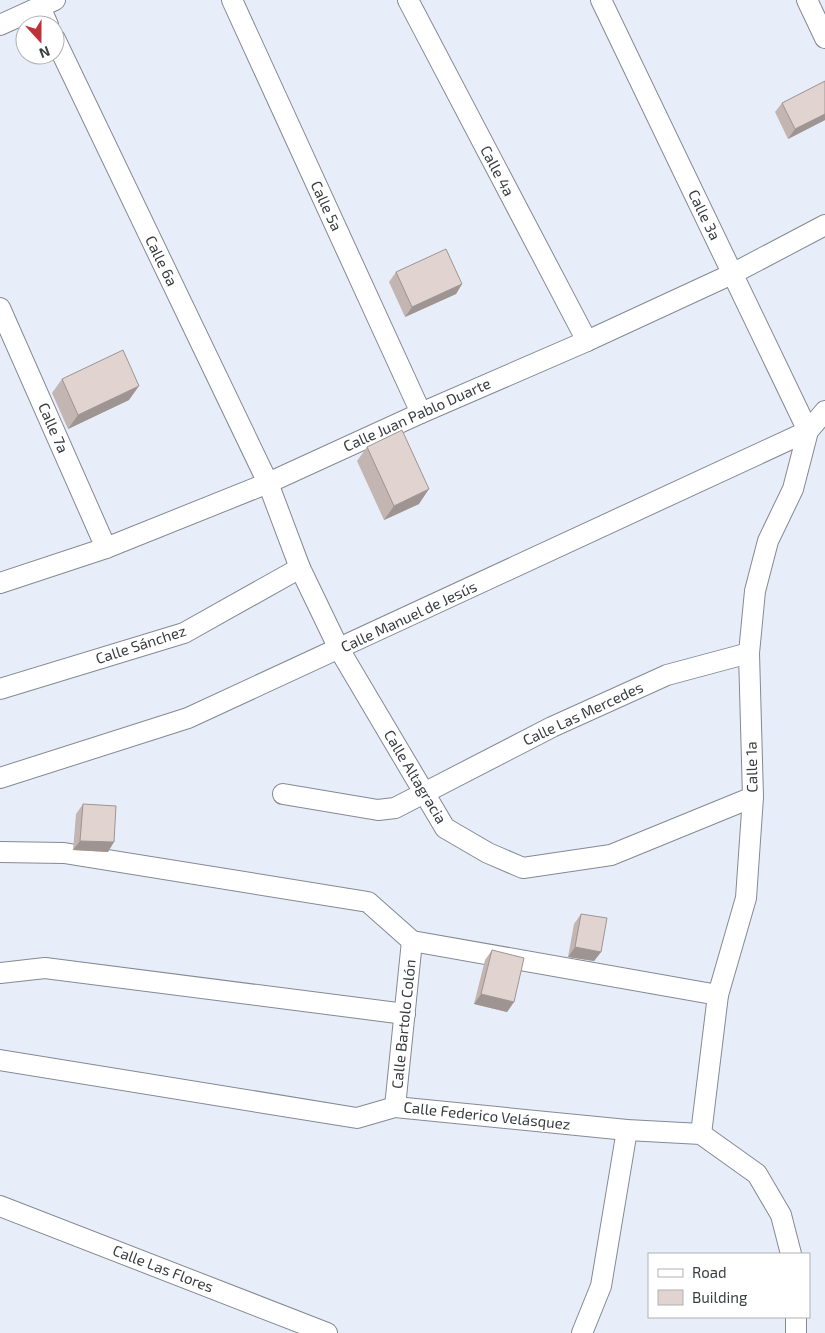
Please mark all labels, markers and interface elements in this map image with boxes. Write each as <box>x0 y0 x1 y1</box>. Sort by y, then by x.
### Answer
north arrow <box>15 15 65 65</box>
text: N <box>37 43 53 62</box>
street label: Calle 4a <box>477 142 519 199</box>
street label: Calle 5a <box>307 178 346 234</box>
street label: Calle 3a <box>685 186 725 243</box>
street label: Calle 6a <box>142 232 182 289</box>
street label: Calle Juan Pablo Duarte <box>340 373 493 455</box>
street label: Calle 7a <box>35 400 73 455</box>
street label: Calle Manuel de Jesús <box>338 577 479 655</box>
street label: Calle Sánchez <box>93 621 188 667</box>
street label: Calle Las Mercedes <box>520 677 646 749</box>
street label: Calle Altagracia <box>381 726 451 827</box>
street label: Calle 1a <box>742 741 760 793</box>
street label: Calle Bartolo Colón <box>387 958 419 1089</box>
street label: Calle Federico Velásquez <box>403 1097 572 1133</box>
street label: Calle Las Flores <box>110 1241 216 1296</box>
legend <box>648 1253 810 1318</box>
text: Road <box>692 1263 727 1281</box>
text: Building <box>692 1288 748 1306</box>

